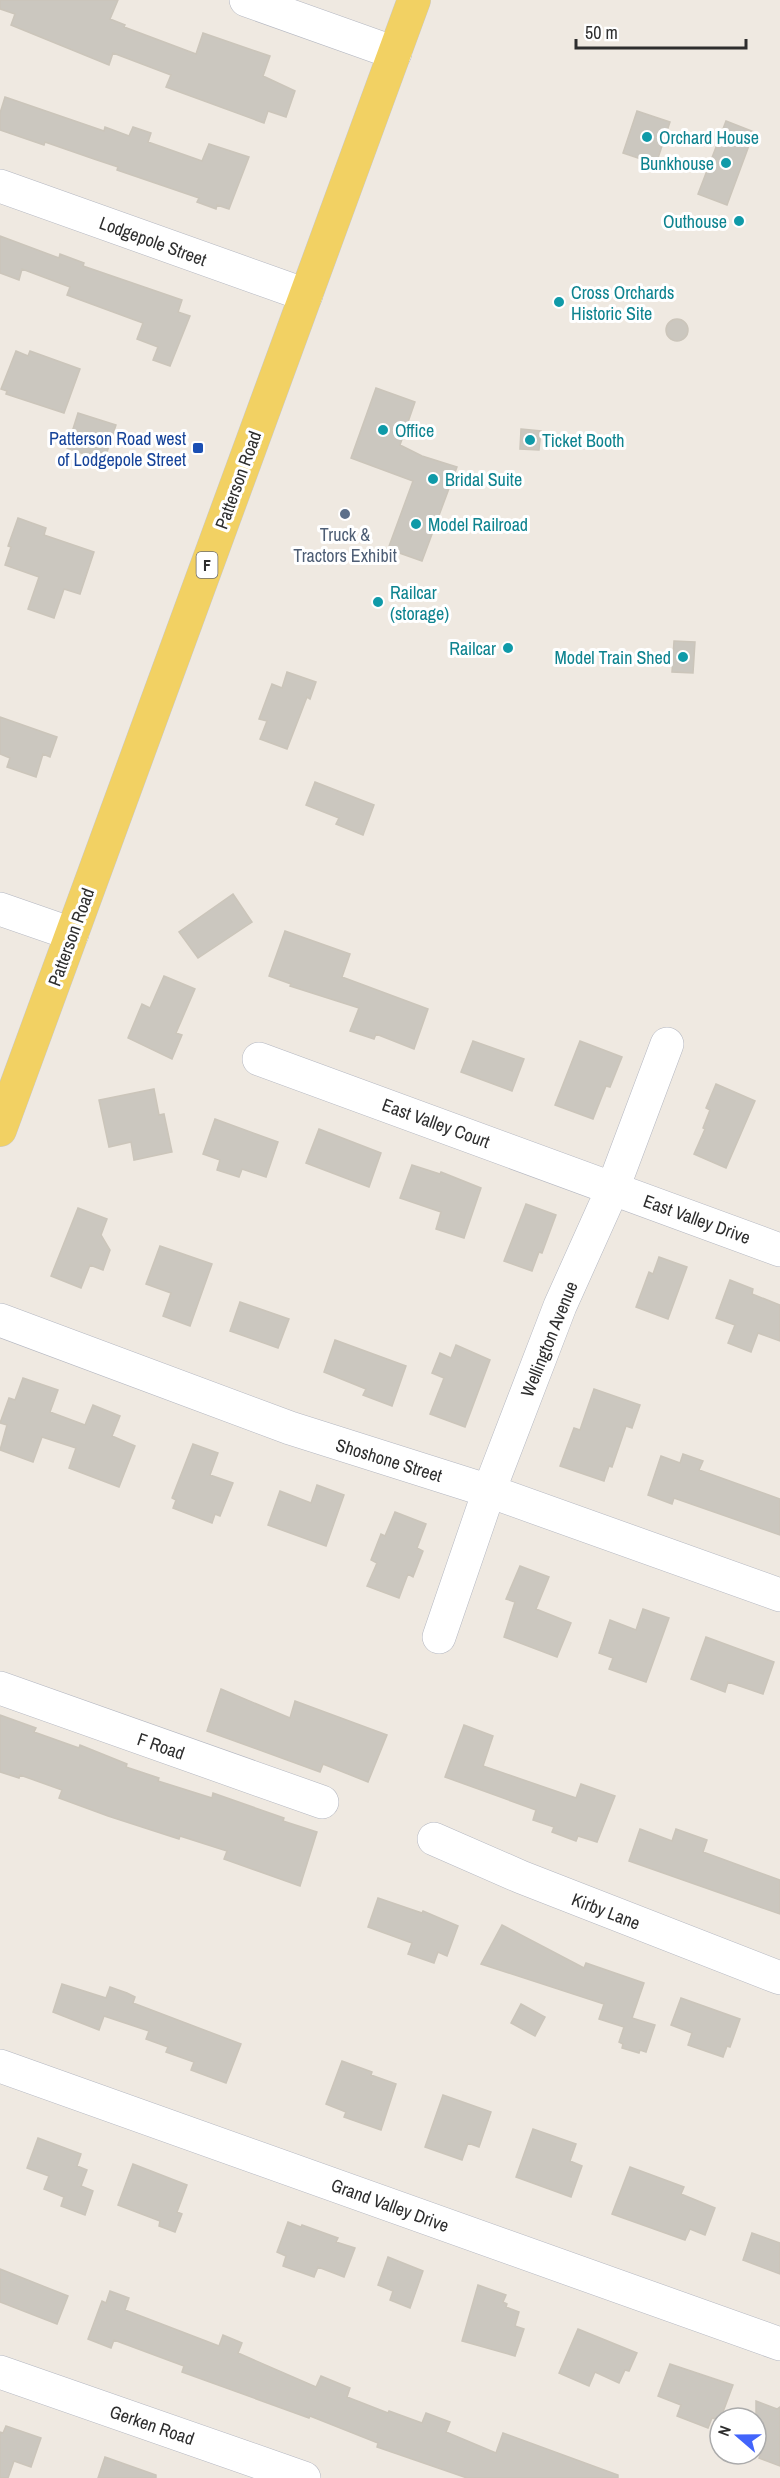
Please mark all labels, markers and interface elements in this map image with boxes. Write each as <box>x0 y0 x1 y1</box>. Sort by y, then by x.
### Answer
scale bar <box>576 12 746 50</box>
text: 50 m <box>585 20 618 45</box>
place label: Orchard House <box>659 125 759 150</box>
marker: Orchard House <box>640 130 654 144</box>
place label: Bunkhouse <box>640 151 714 176</box>
marker: Bunkhouse <box>719 156 733 170</box>
place label: Outhouse <box>663 209 727 234</box>
street label: Lodgepole Street <box>96 210 210 272</box>
marker: Outhouse <box>732 214 746 228</box>
place label: Cross Orchards Historic Site <box>571 280 674 326</box>
marker: Cross Orchards Historic Site <box>552 295 566 309</box>
place label: Office <box>395 418 434 443</box>
marker: Office <box>376 423 390 437</box>
place label: Patterson Road west of Lodgepole Street <box>49 426 186 472</box>
street label: Patterson Road <box>209 428 267 532</box>
place label: Ticket Booth <box>542 428 625 453</box>
marker: Ticket Booth <box>523 433 537 447</box>
marker: Patterson Road west of Lodgepole Street <box>191 441 205 455</box>
place label: Bridal Suite <box>445 467 522 492</box>
marker: Bridal Suite <box>426 472 440 486</box>
marker: Truck & Tractors Exhibit <box>338 507 352 521</box>
place label: Model Railroad <box>428 512 528 537</box>
marker: Model Railroad <box>409 517 423 531</box>
place label: Truck & Tractors Exhibit <box>293 522 397 568</box>
road number: F <box>196 552 218 578</box>
place label: Railcar (storage) <box>390 580 449 626</box>
marker: Railcar (storage) <box>371 595 385 609</box>
place label: Railcar <box>449 636 496 661</box>
marker: Railcar <box>501 641 515 655</box>
place label: Model Train Shed <box>554 645 671 670</box>
marker: Model Train Shed <box>676 650 690 664</box>
street label: Patterson Road <box>42 885 100 989</box>
street label: East Valley Court <box>379 1092 493 1154</box>
street label: East Valley Drive <box>640 1188 754 1250</box>
street label: Wellington Avenue <box>514 1277 584 1401</box>
street label: Shoshone Street <box>333 1432 445 1488</box>
street label: F Road <box>134 1726 188 1766</box>
street label: Kirby Lane <box>568 1887 644 1935</box>
street label: Grand Valley Drive <box>328 2172 452 2238</box>
street label: Gerken Road <box>106 2399 198 2451</box>
north arrow <box>708 2406 768 2466</box>
text: N <box>712 2423 736 2439</box>

